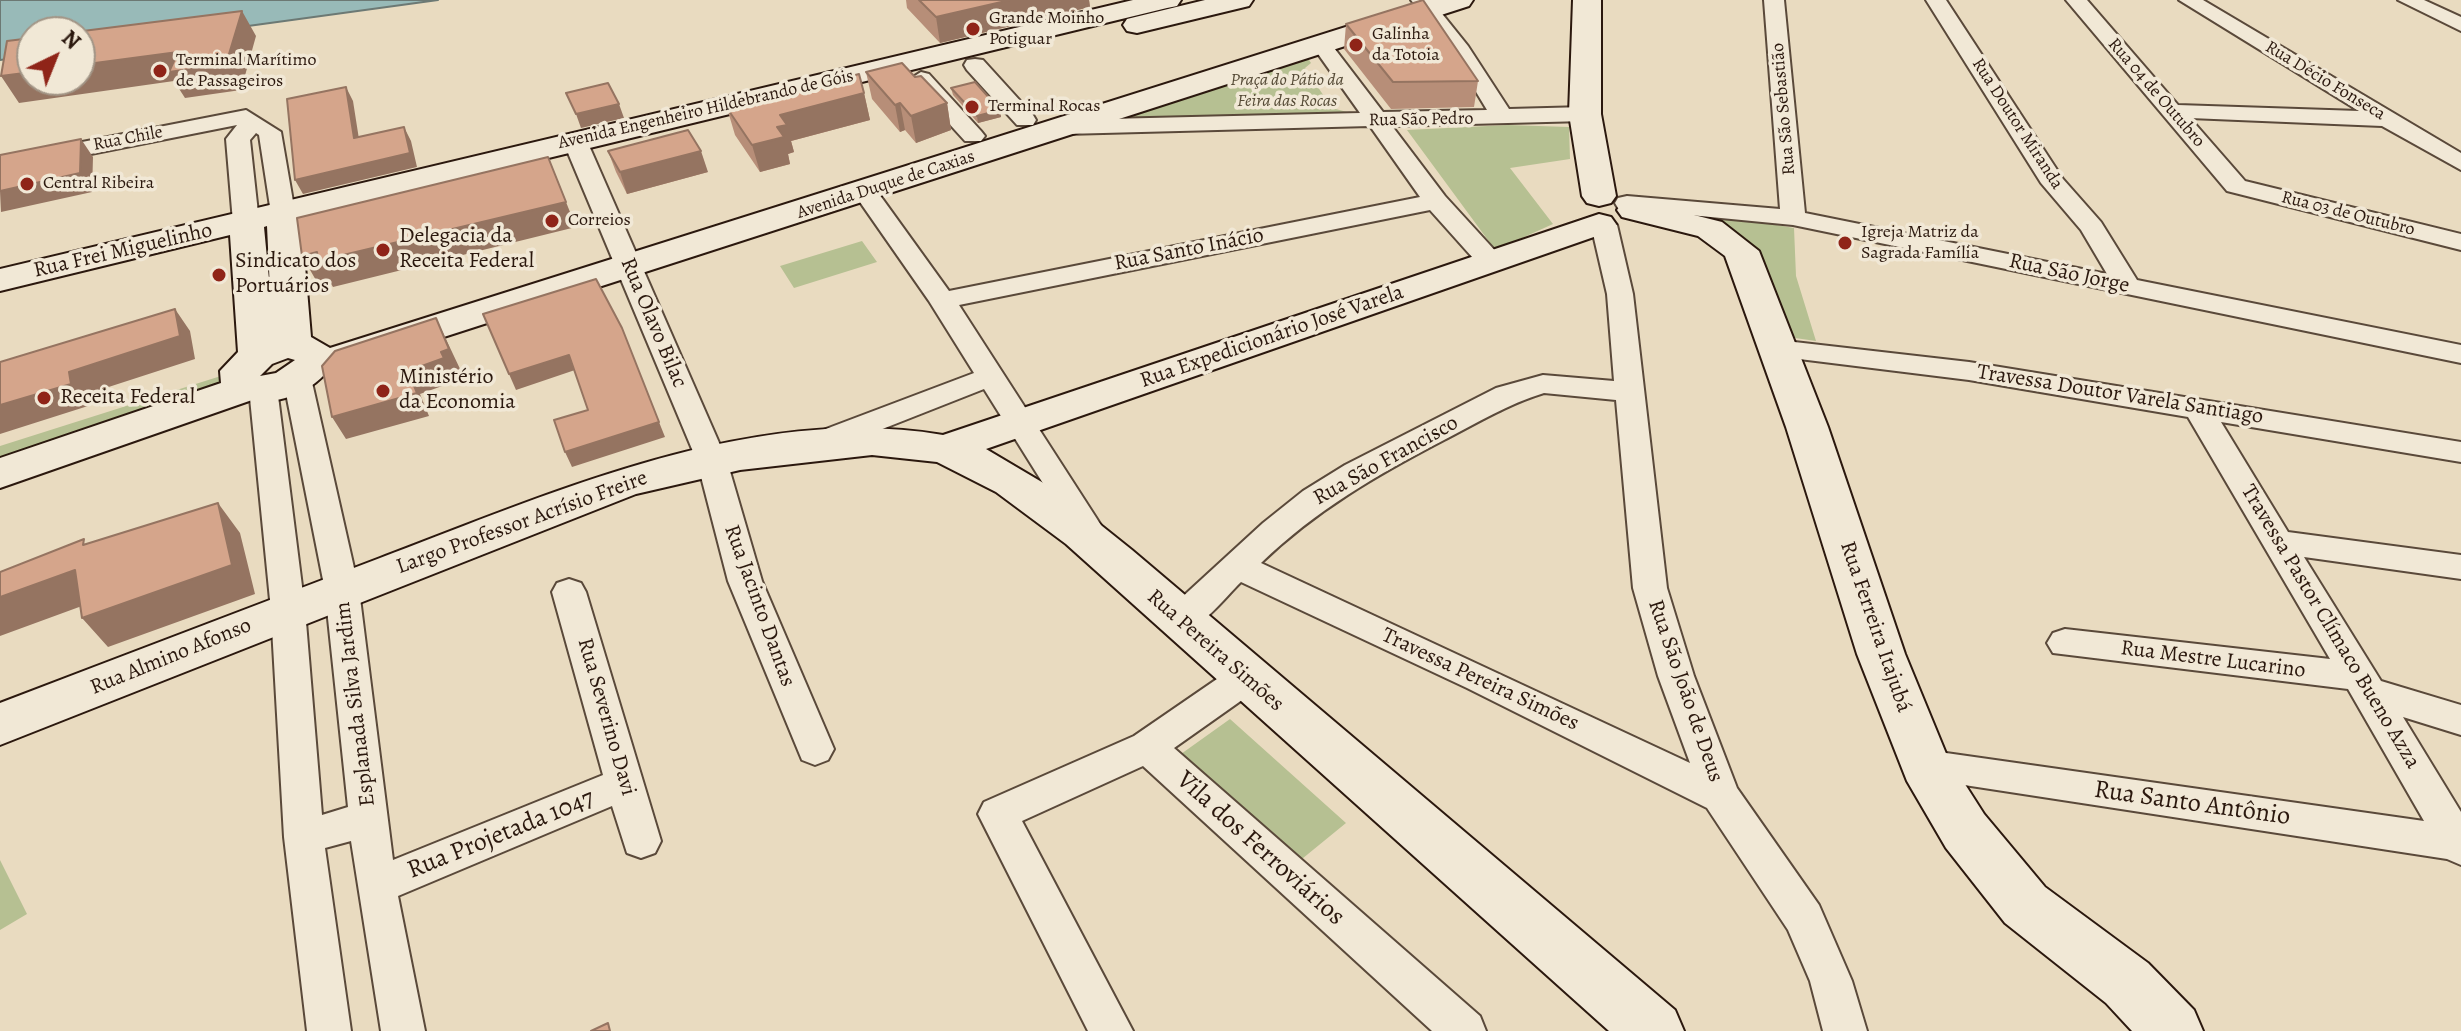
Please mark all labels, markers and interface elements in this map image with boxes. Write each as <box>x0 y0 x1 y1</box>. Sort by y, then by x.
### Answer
place label: Grande Moinho Potiguar <box>989 8 1104 50</box>
north arrow <box>16 16 96 96</box>
marker: Grande Moinho Potiguar <box>964 20 982 38</box>
text: N <box>55 23 87 56</box>
place label: Galinha da Totoia <box>1372 24 1440 66</box>
street label: Rua 04 de Outubro <box>2103 34 2209 152</box>
marker: Galinha da Totoia <box>1347 36 1365 54</box>
street label: Rua Décio Fonseca <box>2261 37 2389 125</box>
street label: Rua São Sebastião <box>1767 42 1801 176</box>
place label: Terminal Marítimo de Passageiros <box>176 50 316 92</box>
street label: Rua Doutor Miranda <box>1967 54 2067 194</box>
marker: Terminal Marítimo de Passageiros <box>151 62 169 80</box>
street label: Avenida Engenheiro Hildebrando de Góis <box>556 65 856 155</box>
park label: Praça do Pátio da Feira das Rocas <box>1230 70 1344 112</box>
place label: Terminal Rocas <box>988 96 1100 118</box>
marker: Terminal Rocas <box>963 98 981 116</box>
street label: Rua São Pedro <box>1368 108 1474 132</box>
street label: Rua Chile <box>91 122 165 156</box>
street label: Avenida Duque de Caxias <box>794 146 978 224</box>
place label: Central Ribeira <box>43 173 154 195</box>
marker: Central Ribeira <box>18 175 36 193</box>
street label: Rua 03 de Outubro <box>2279 187 2417 241</box>
place label: Correios <box>568 210 631 232</box>
marker: Correios <box>543 212 561 230</box>
street label: Rua Frei Miguelinho <box>31 218 215 284</box>
place label: Igreja Matriz da Sagrada Família <box>1861 222 1979 264</box>
street label: Rua Santo Inácio <box>1112 223 1266 277</box>
place label: Delegacia da Receita Federal <box>399 224 534 276</box>
marker: Igreja Matriz da Sagrada Família <box>1836 234 1854 252</box>
marker: Delegacia da Receita Federal <box>374 241 392 259</box>
street label: Rua São Jorge <box>2006 248 2132 300</box>
place label: Sindicato dos Portuários <box>235 249 356 300</box>
street label: Rua Olavo Bilac <box>614 254 692 392</box>
marker: Sindicato dos Portuários <box>210 266 228 284</box>
street label: Rua Expedicionário José Varela <box>1137 279 1407 395</box>
street label: Travessa Doutor Varela Santiago <box>1975 359 2265 431</box>
place label: Ministério da Economia <box>399 365 516 416</box>
marker: Ministério da Economia <box>374 382 392 400</box>
place label: Receita Federal <box>60 385 195 411</box>
marker: Receita Federal <box>35 389 53 407</box>
street label: Rua São Francisco <box>1309 410 1463 512</box>
street label: Largo Professor Acrísio Freire <box>393 465 651 581</box>
street label: Travessa Pastor Clímaco Bueno Azza <box>2235 480 2425 774</box>
street label: Rua Jacinto Dantas <box>717 521 801 691</box>
street label: Rua Ferreira Itajubá <box>1833 538 1917 716</box>
street label: Rua Pereira Simões <box>1141 584 1289 718</box>
street label: Rua São João de Deus <box>1641 596 1729 786</box>
street label: Esplanada Silva Jardim <box>330 600 382 808</box>
street label: Rua Almino Afonso <box>87 613 255 701</box>
street label: Travessa Pereira Simões <box>1377 623 1583 737</box>
street label: Rua Severino Davi <box>571 635 641 799</box>
street label: Rua Mestre Lucarino <box>2119 636 2307 684</box>
street label: Vila dos Ferroviários <box>1169 765 1351 933</box>
street label: Rua Santo Antônio <box>2092 775 2292 833</box>
street label: Rua Projetada 1047 <box>403 783 599 887</box>

